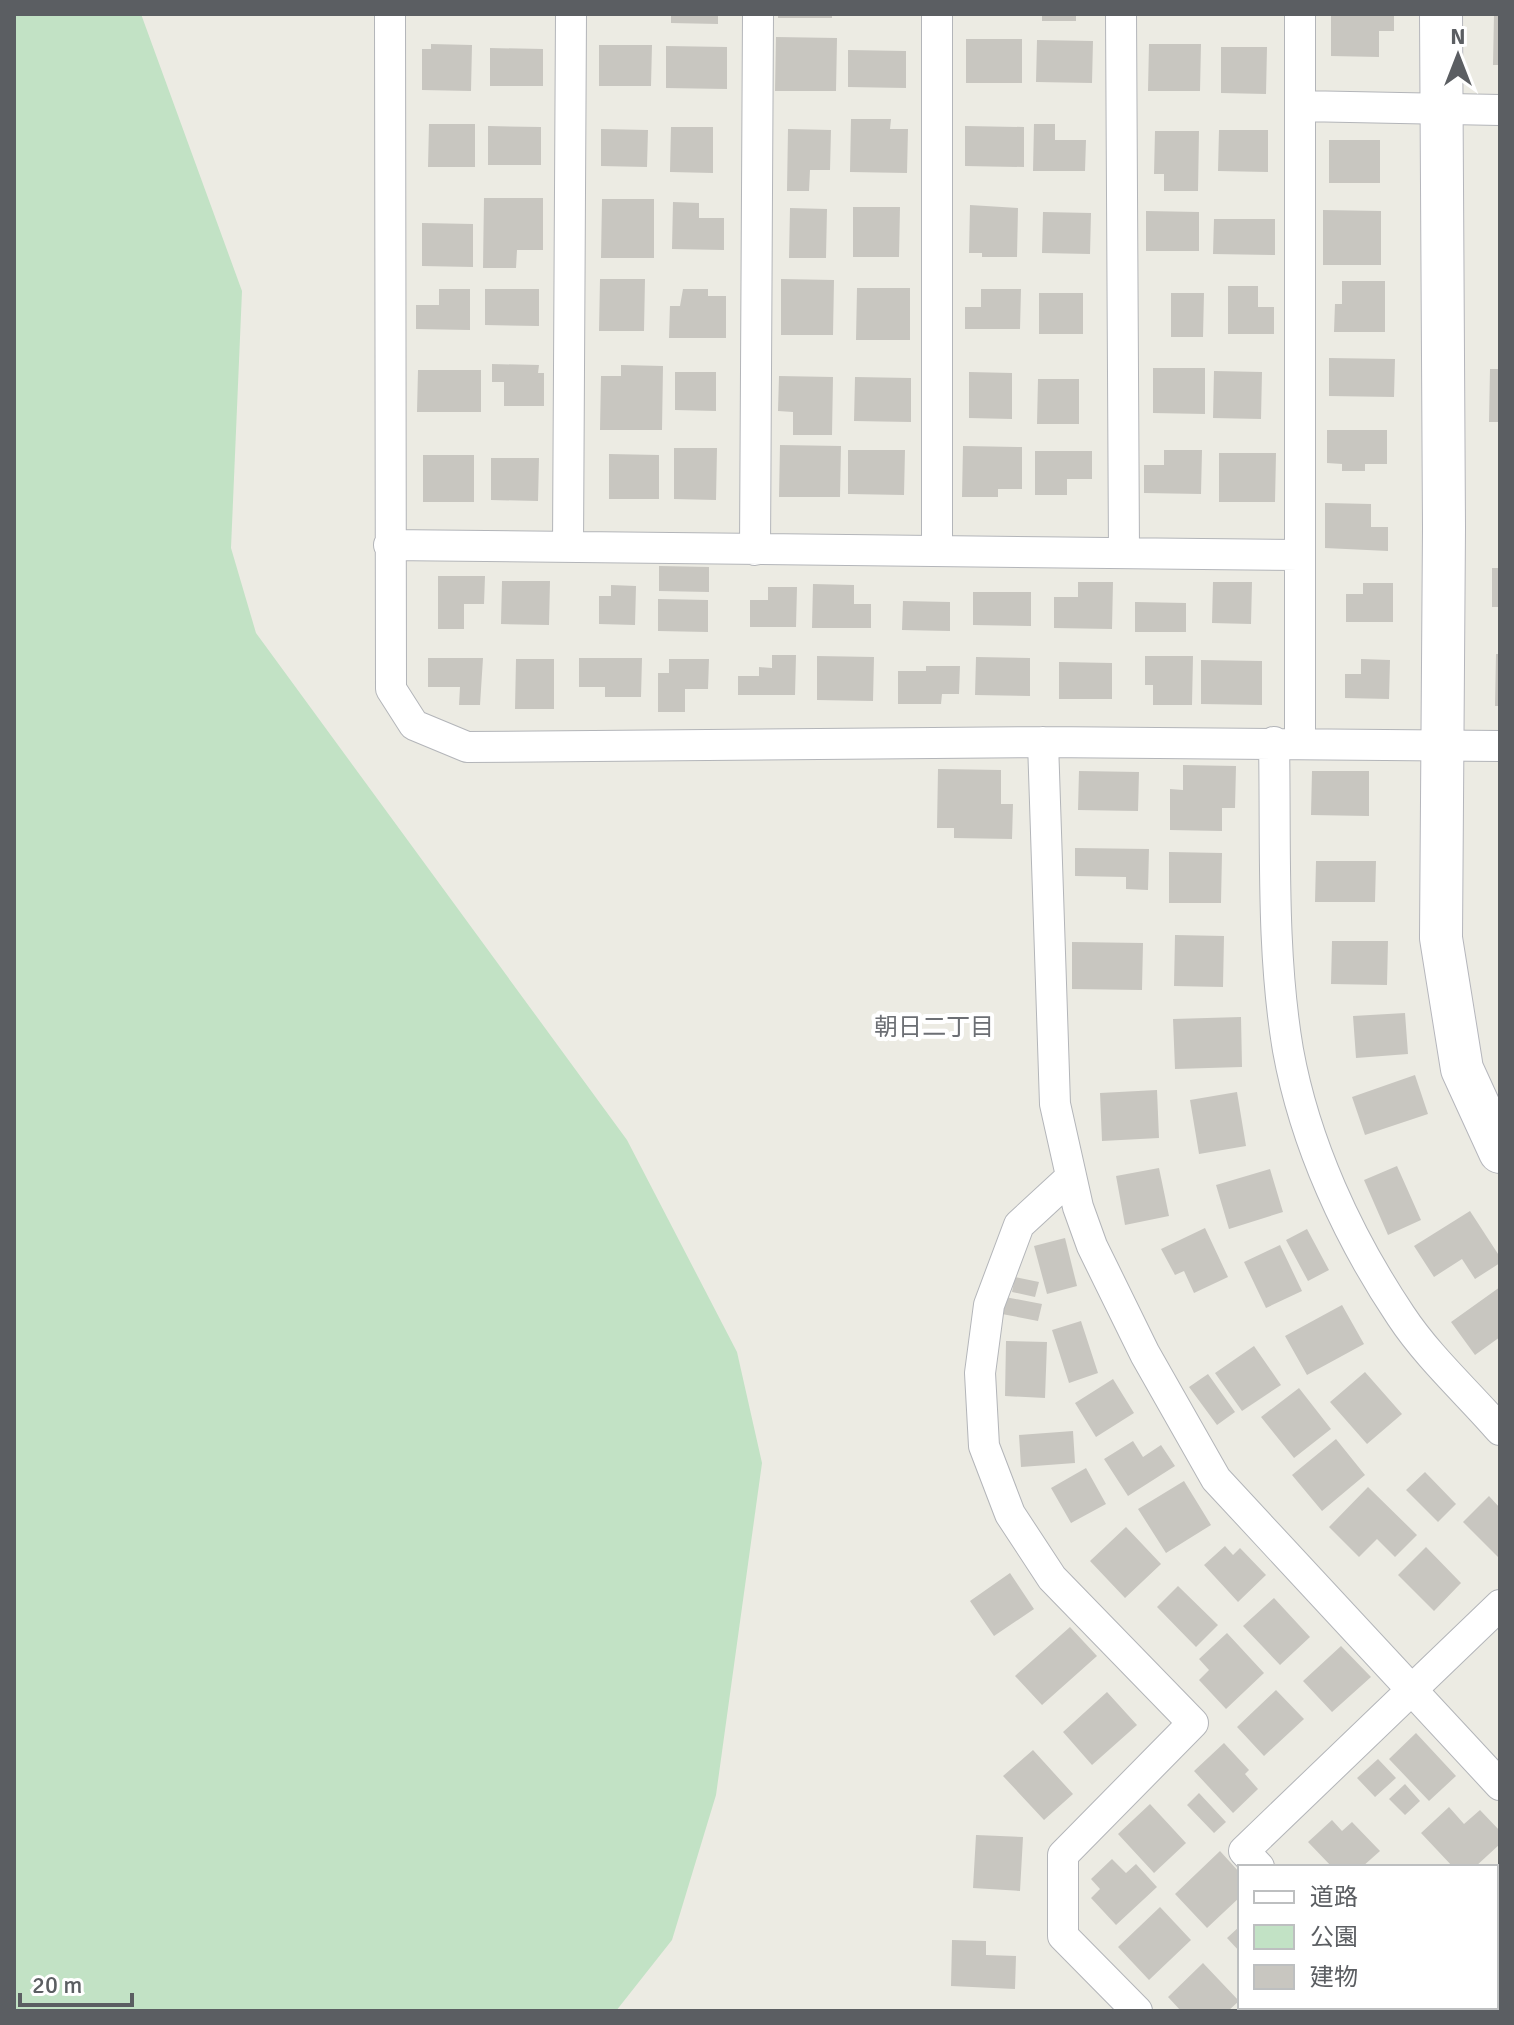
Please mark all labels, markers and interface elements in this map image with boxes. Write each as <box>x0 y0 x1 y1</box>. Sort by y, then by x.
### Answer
north arrow <box>1418 16 1498 96</box>
text: N <box>1450 23 1466 50</box>
district label: 朝日二丁目 <box>874 1012 994 1042</box>
legend <box>1238 1865 1498 2009</box>
text: 道路 <box>1310 1882 1358 1912</box>
text: 公園 <box>1310 1922 1358 1952</box>
scale bar <box>20 1957 132 2007</box>
text: 建物 <box>1310 1962 1358 1992</box>
text: 20 m <box>32 1970 82 2000</box>

